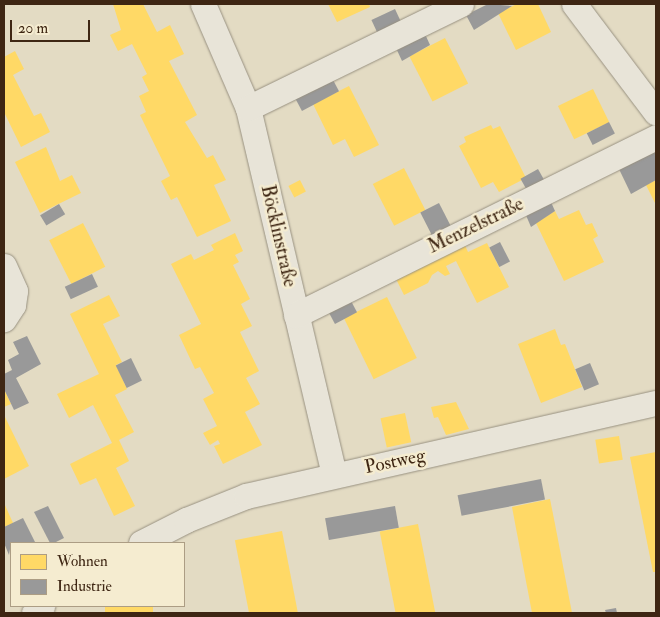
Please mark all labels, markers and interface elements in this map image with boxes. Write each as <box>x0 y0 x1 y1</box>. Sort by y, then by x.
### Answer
scale bar <box>12 10 92 42</box>
text: 20 m <box>18 19 48 38</box>
street label: Böcklinstraße <box>255 183 301 289</box>
street label: Menzelstraße <box>424 193 528 259</box>
street label: Postweg <box>363 444 427 480</box>
legend <box>10 542 185 607</box>
text: Wohnen <box>57 552 108 571</box>
text: Industrie <box>57 577 112 596</box>

